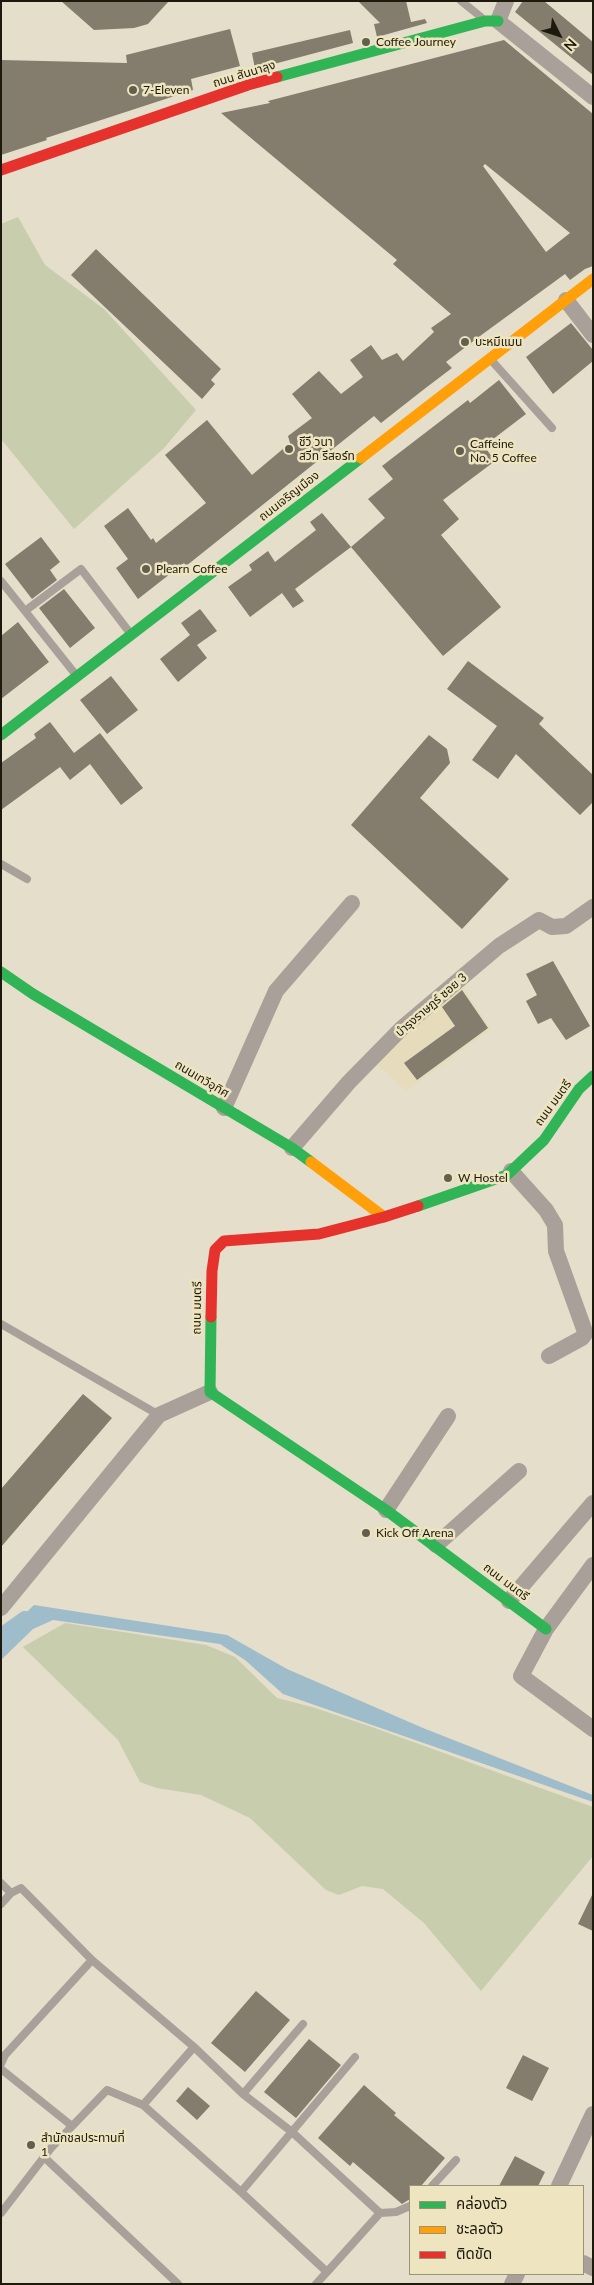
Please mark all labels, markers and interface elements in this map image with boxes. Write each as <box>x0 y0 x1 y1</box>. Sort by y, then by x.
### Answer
north arrow <box>534 10 584 60</box>
place label: Coffee Journey <box>376 35 456 49</box>
marker: Coffee Journey <box>360 36 372 48</box>
text: N <box>561 36 581 55</box>
street label: ถนน สันนาลุง <box>211 58 277 90</box>
place label: 7-Eleven <box>143 83 189 97</box>
marker: 7-Eleven <box>127 84 139 96</box>
place label: บะหมีแมน <box>475 335 522 349</box>
marker: บะหมีแมน <box>459 336 471 348</box>
place label: ชีวี วนา สวีท รีสอร์ท <box>299 435 355 463</box>
place label: Caffeine No. 5 Coffee <box>470 437 537 465</box>
marker: ชีวี วนา สวีท รีสอร์ท <box>283 443 295 455</box>
marker: Caffeine No. 5 Coffee <box>454 445 466 457</box>
street label: ถนนเจริญเมือง <box>256 468 322 524</box>
place label: Plearn Coffee <box>156 562 227 576</box>
marker: Plearn Coffee <box>140 563 152 575</box>
street label: บำรุงราษฏร์ ซอย 3 <box>392 970 470 1040</box>
street label: ถนนเทวีอุทิศ <box>172 1057 232 1101</box>
street label: ถนน มนตรี <box>532 1077 574 1129</box>
place label: W Hostel <box>458 1171 508 1185</box>
marker: W Hostel <box>442 1172 454 1184</box>
street label: ถนน มนตรี <box>189 1281 205 1335</box>
place label: Kick Off Arena <box>376 1526 454 1540</box>
marker: Kick Off Arena <box>360 1527 372 1539</box>
street label: ถนน มนตรี <box>480 1560 532 1604</box>
place label: สำนักชลประทานที่ 1 <box>41 2131 125 2159</box>
marker: สำนักชลประทานที่ 1 <box>25 2139 37 2151</box>
legend <box>409 2185 584 2275</box>
text: คล่องตัว <box>456 2194 507 2212</box>
text: ชะลอตัว <box>456 2219 503 2237</box>
text: ติดขัด <box>456 2244 492 2262</box>

